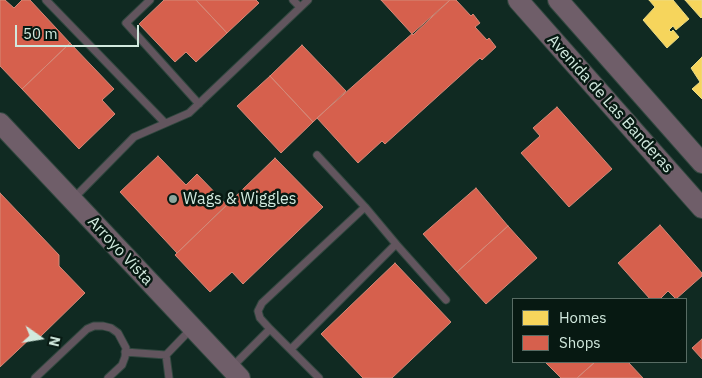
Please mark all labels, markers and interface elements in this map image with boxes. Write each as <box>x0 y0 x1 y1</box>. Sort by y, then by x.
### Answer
scale bar <box>18 15 141 47</box>
text: 50 m <box>23 24 58 43</box>
street label: Avenida de Las Banderas <box>543 31 677 177</box>
place label: Wags & Wiggles <box>183 189 297 209</box>
marker: Wags & Wiggles <box>167 193 179 205</box>
street label: Arroyo Vista <box>83 213 157 289</box>
legend <box>512 298 687 363</box>
text: Homes <box>559 308 607 327</box>
north arrow <box>15 313 65 363</box>
text: Shops <box>559 333 601 352</box>
text: N <box>45 334 65 348</box>

